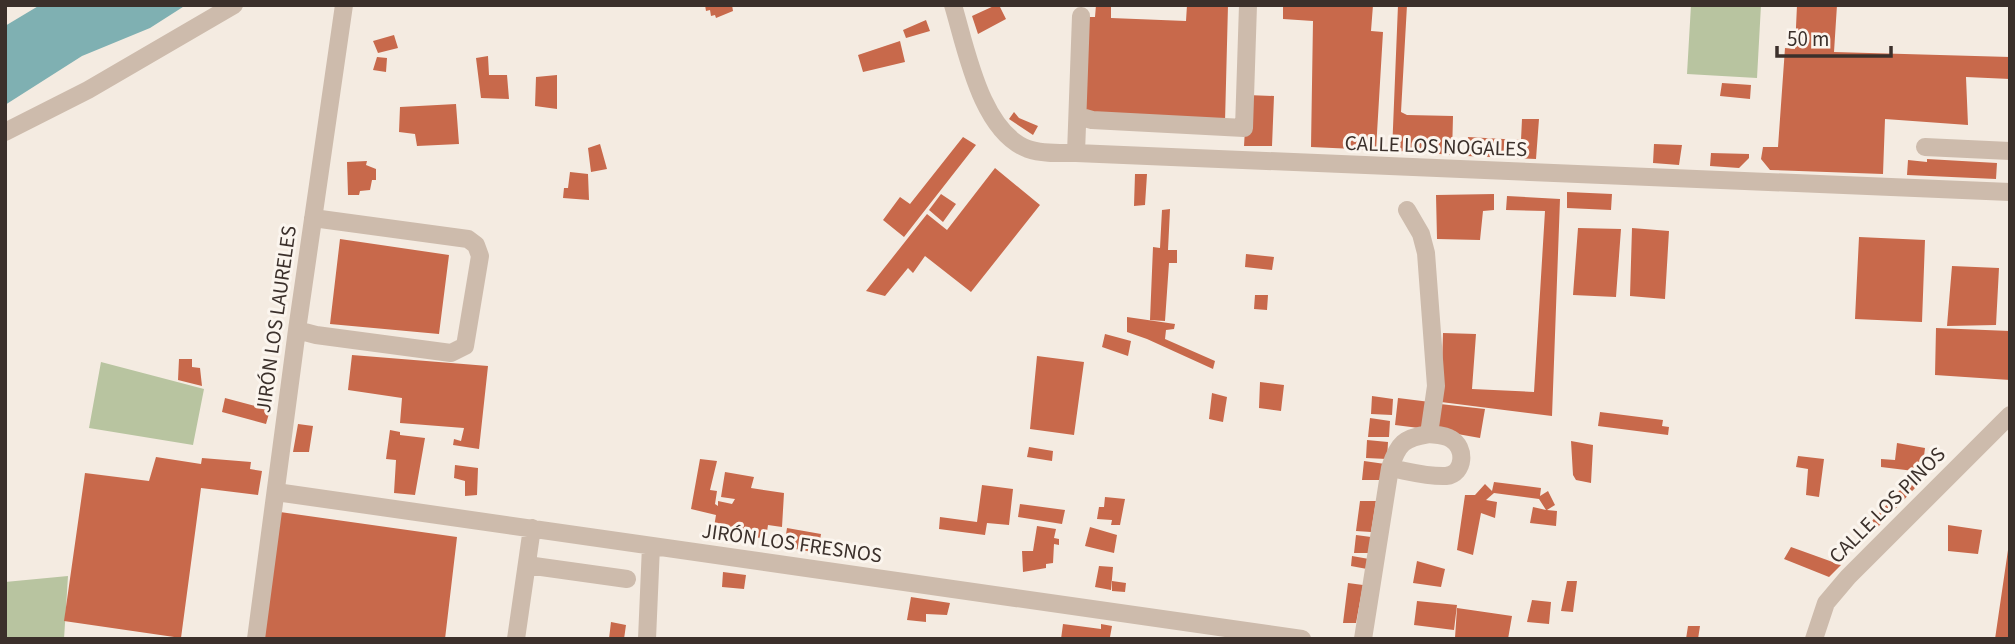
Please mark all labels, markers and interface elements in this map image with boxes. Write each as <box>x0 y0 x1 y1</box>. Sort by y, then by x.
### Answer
scale bar <box>1777 14 1891 58</box>
text: 50 m <box>1787 24 1829 54</box>
street label: CALLE LOS NOGALES <box>1344 128 1528 164</box>
street label: JIRÓN LOS LAURELES <box>248 223 304 415</box>
street label: CALLE LOS PINOS <box>1822 440 1952 570</box>
street label: JIRÓN LOS FRESNOS <box>700 516 884 570</box>

